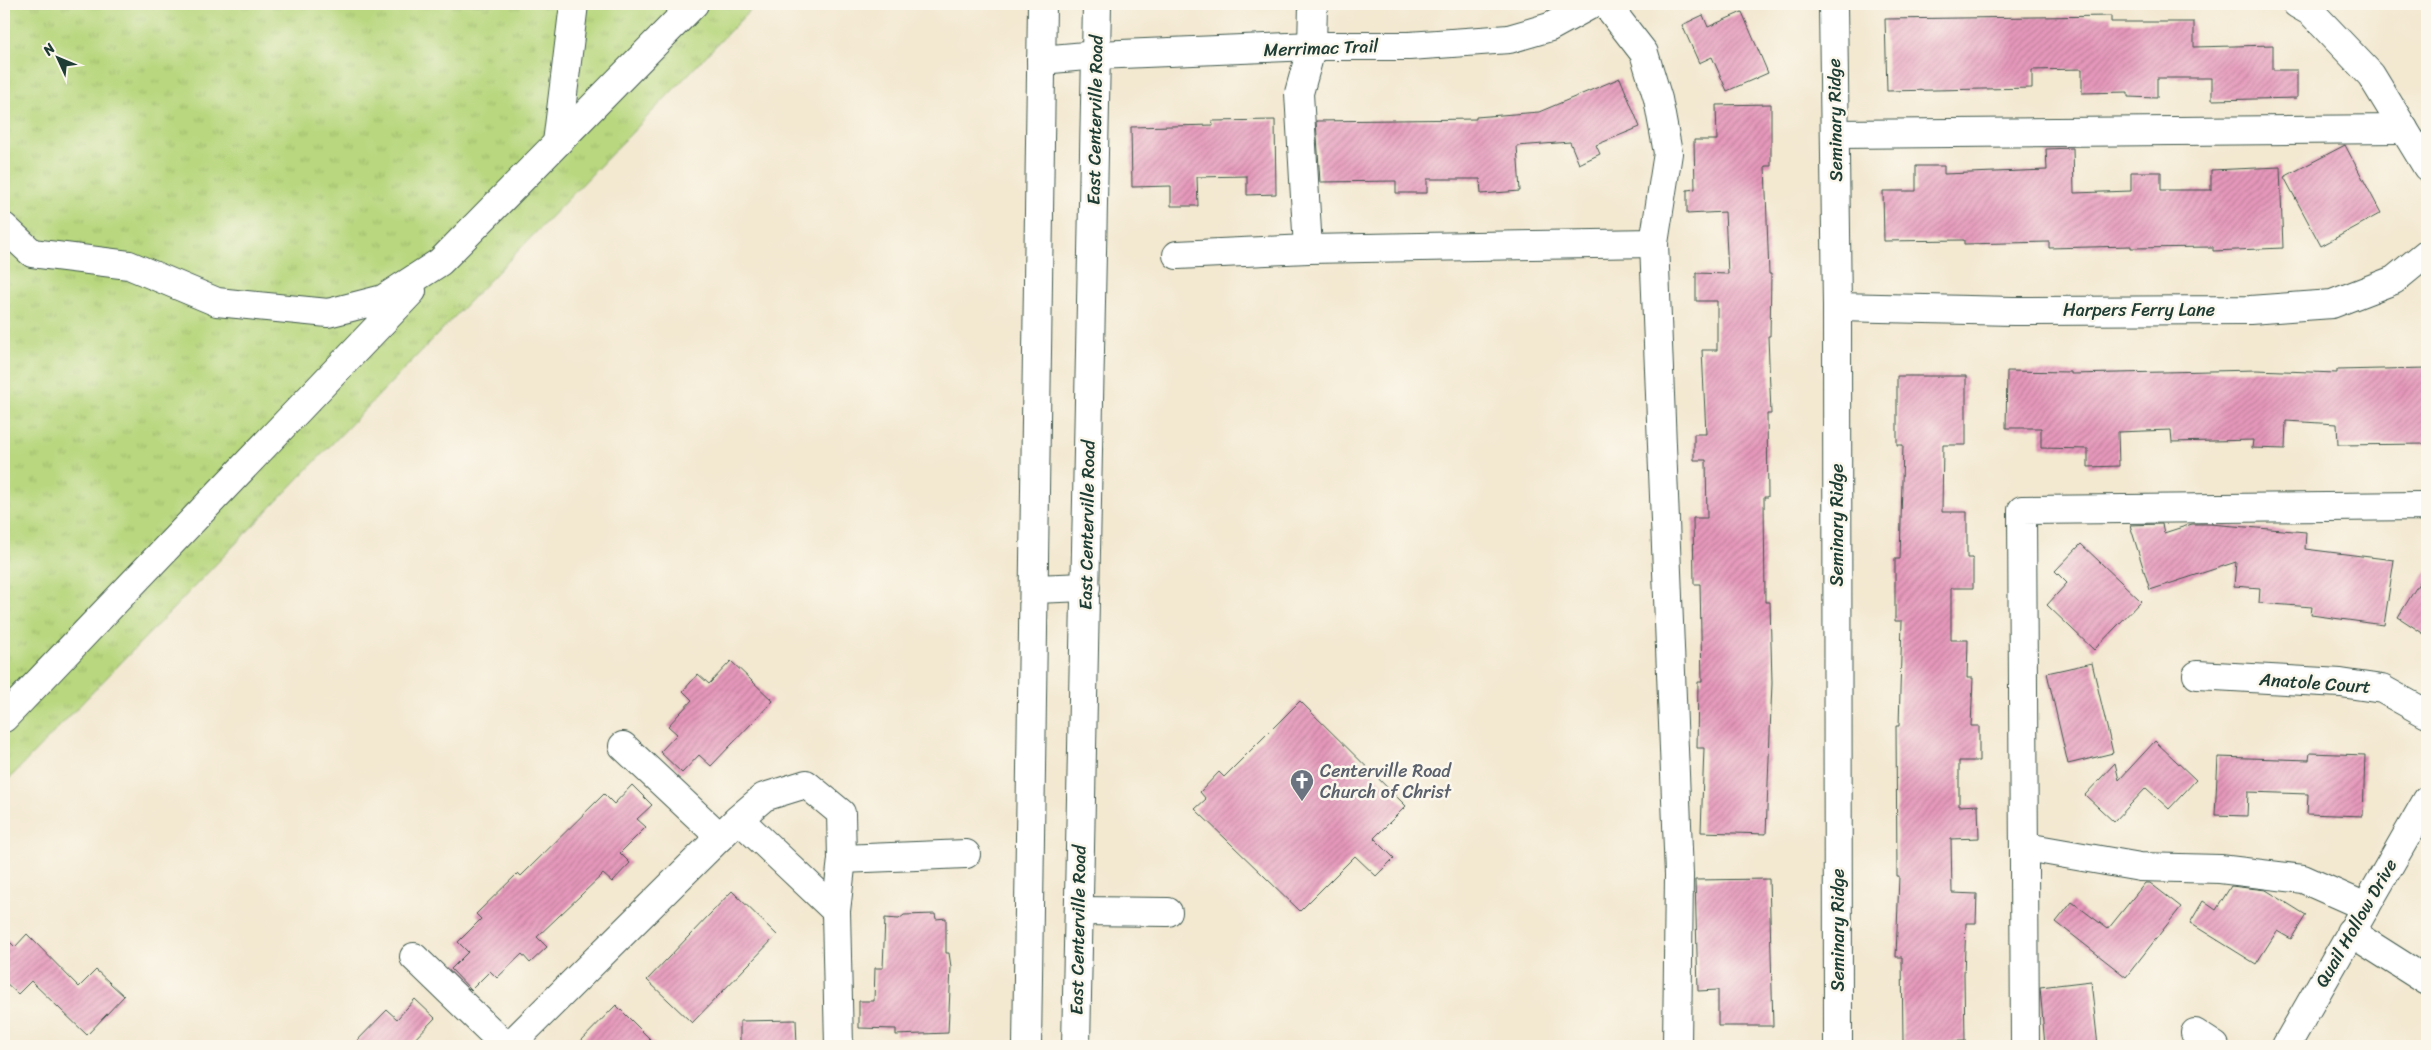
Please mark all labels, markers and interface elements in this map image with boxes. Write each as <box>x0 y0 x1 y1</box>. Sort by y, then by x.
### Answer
street label: Merrimac Trail <box>1263 30 1380 66</box>
north arrow <box>32 32 82 82</box>
street label: East Centerville Road <box>1078 33 1113 205</box>
text: N <box>36 37 62 62</box>
street label: Seminary Ridge <box>1818 58 1852 182</box>
street label: Harpers Ferry Lane <box>2063 294 2215 326</box>
street label: East Centerville Road <box>1070 438 1105 610</box>
street label: Seminary Ridge <box>1821 463 1853 587</box>
street label: Anatole Court <box>2257 663 2372 703</box>
place label: Centerville Road Church of Christ <box>1320 755 1452 808</box>
church icon: Centerville Road Church of Christ <box>1289 768 1315 802</box>
street label: East Centerville Road <box>1061 843 1096 1015</box>
street label: Quail Hollow Drive <box>2306 853 2406 993</box>
street label: Seminary Ridge <box>1822 868 1854 992</box>

